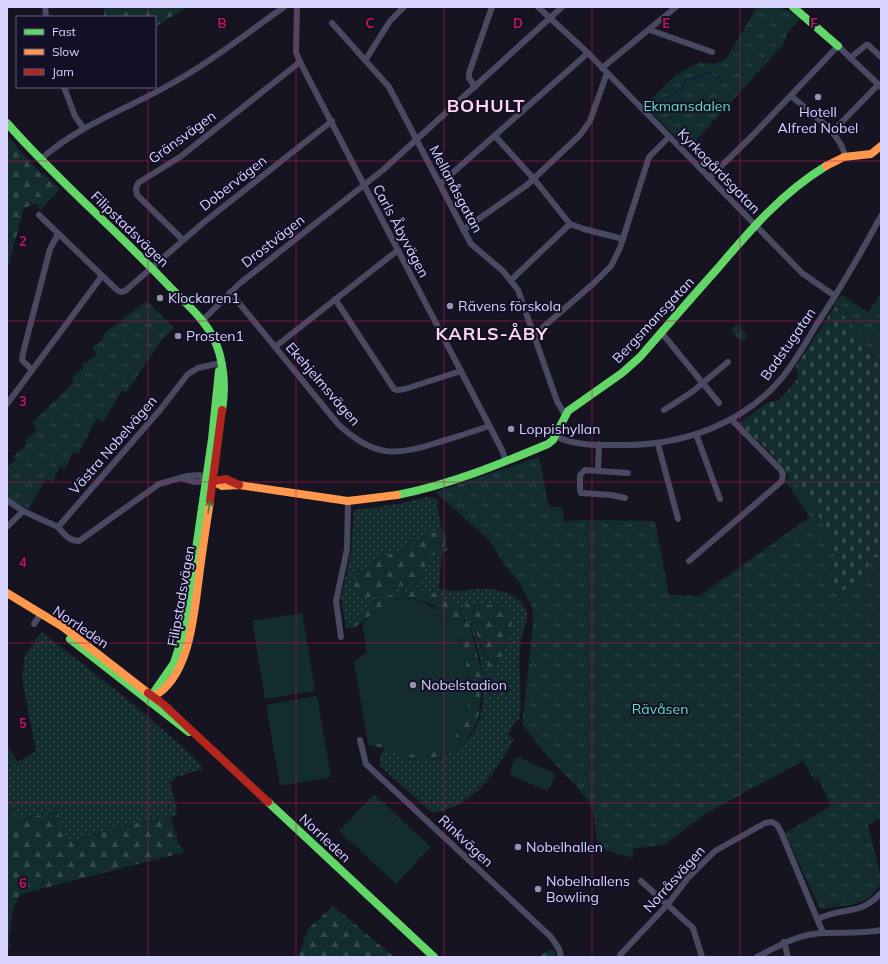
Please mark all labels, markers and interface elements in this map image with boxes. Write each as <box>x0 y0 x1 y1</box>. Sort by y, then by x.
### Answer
text: B <box>218 15 227 31</box>
text: C <box>366 15 375 31</box>
text: D <box>513 15 523 31</box>
text: E <box>662 15 670 31</box>
text: F <box>810 15 818 31</box>
legend <box>16 16 156 88</box>
text: Fast <box>52 24 76 39</box>
text: Slow <box>52 44 80 59</box>
text: Jam <box>52 64 74 79</box>
marker: Hotell Alfred Nobel <box>813 92 823 102</box>
district label: BOHULT <box>447 94 525 117</box>
park label: Ekmansdalen <box>643 97 731 115</box>
place label: Hotell Alfred Nobel <box>778 103 858 137</box>
street label: Gränsvägen <box>145 107 219 167</box>
street label: Kyrkogårdsgatan <box>674 125 764 217</box>
street label: Mellanåsgatan <box>425 142 487 236</box>
street label: Dobervägen <box>196 151 270 215</box>
street label: Carls Åbyvägen <box>369 181 433 281</box>
street label: Filipstadsvägen <box>87 187 173 271</box>
street label: Drostvägen <box>238 211 308 271</box>
text: 2 <box>19 233 27 249</box>
street label: Bergsmansgatan <box>608 273 698 367</box>
place label: Klockaren1 <box>168 289 240 307</box>
marker: Klockaren1 <box>155 293 165 303</box>
place label: Rävens förskola <box>458 297 561 315</box>
marker: Rävens förskola <box>445 301 455 311</box>
street label: Badstugatan <box>756 304 820 384</box>
district label: KARLS-ÅBY <box>436 322 548 345</box>
place label: Prosten1 <box>186 327 244 345</box>
marker: Prosten1 <box>173 331 183 341</box>
street label: Ekehjelmsvägen <box>282 339 364 429</box>
street label: Västra Nobelvägen <box>65 392 161 498</box>
text: 3 <box>19 393 27 409</box>
place label: Loppishyllan <box>519 420 600 438</box>
marker: Loppishyllan <box>506 424 516 434</box>
one-way arrow <box>205 500 213 513</box>
street label: Filipstadsvägen <box>163 544 199 648</box>
text: 4 <box>19 554 27 570</box>
street label: Norrleden <box>50 602 112 652</box>
place label: Nobelstadion <box>421 676 507 694</box>
marker: Nobelstadion <box>408 680 418 690</box>
park label: Rävåsen <box>632 700 688 718</box>
text: 5 <box>19 715 27 731</box>
street label: Norrleden <box>296 810 354 866</box>
street label: Rinkvägen <box>435 811 497 871</box>
place label: Nobelhallen <box>526 838 603 856</box>
marker: Nobelhallen <box>513 842 523 852</box>
street label: Norråsvägen <box>639 842 709 916</box>
place label: Nobelhallens Bowling <box>546 872 630 906</box>
text: 6 <box>19 875 27 891</box>
marker: Nobelhallens Bowling <box>533 884 543 894</box>

